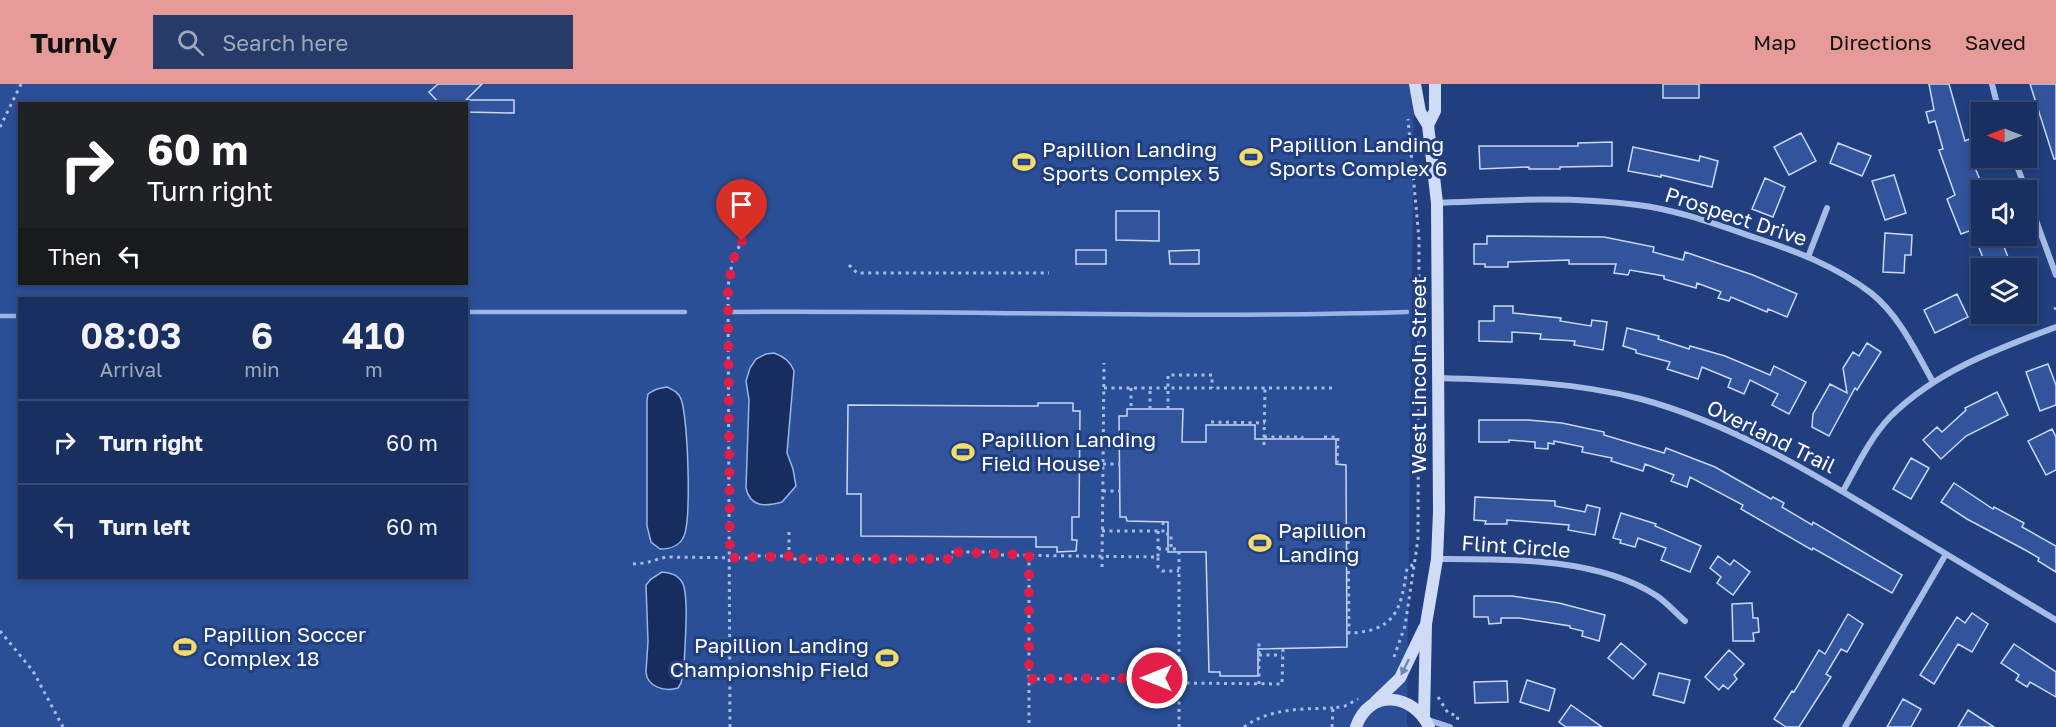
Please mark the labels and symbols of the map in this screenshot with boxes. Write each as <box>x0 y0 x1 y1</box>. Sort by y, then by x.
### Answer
north arrow <box>1971 102 2037 168</box>
place label: Papillion Landing Sports Complex 6 <box>1269 131 1448 181</box>
place label: Papillion Landing Sports Complex 5 <box>1042 136 1220 186</box>
sports icon: Papillion Landing Sports Complex 6 <box>1238 144 1264 170</box>
sports icon: Papillion Landing Sports Complex 5 <box>1011 149 1037 175</box>
pin <box>716 179 767 241</box>
street label: Prospect Drive <box>1662 181 1811 251</box>
street label: West Lincoln Street <box>1405 276 1431 474</box>
street label: Overland Trail <box>1703 394 1840 479</box>
place label: Papillion Landing Field House <box>981 426 1156 476</box>
sports icon: Papillion Landing Field House <box>950 439 976 465</box>
place label: Papillion Landing <box>1278 517 1367 567</box>
street label: Flint Circle <box>1461 529 1571 563</box>
sports icon: Papillion Landing <box>1247 530 1273 556</box>
place label: Papillion Soccer Complex 18 <box>203 621 366 671</box>
place label: Papillion Landing Championship Field <box>670 632 869 682</box>
sports icon: Papillion Soccer Complex 18 <box>172 634 198 660</box>
sports icon: Papillion Landing Championship Field <box>874 645 900 671</box>
position arrow <box>1125 646 1189 710</box>
one-way arrow <box>1401 658 1411 676</box>

